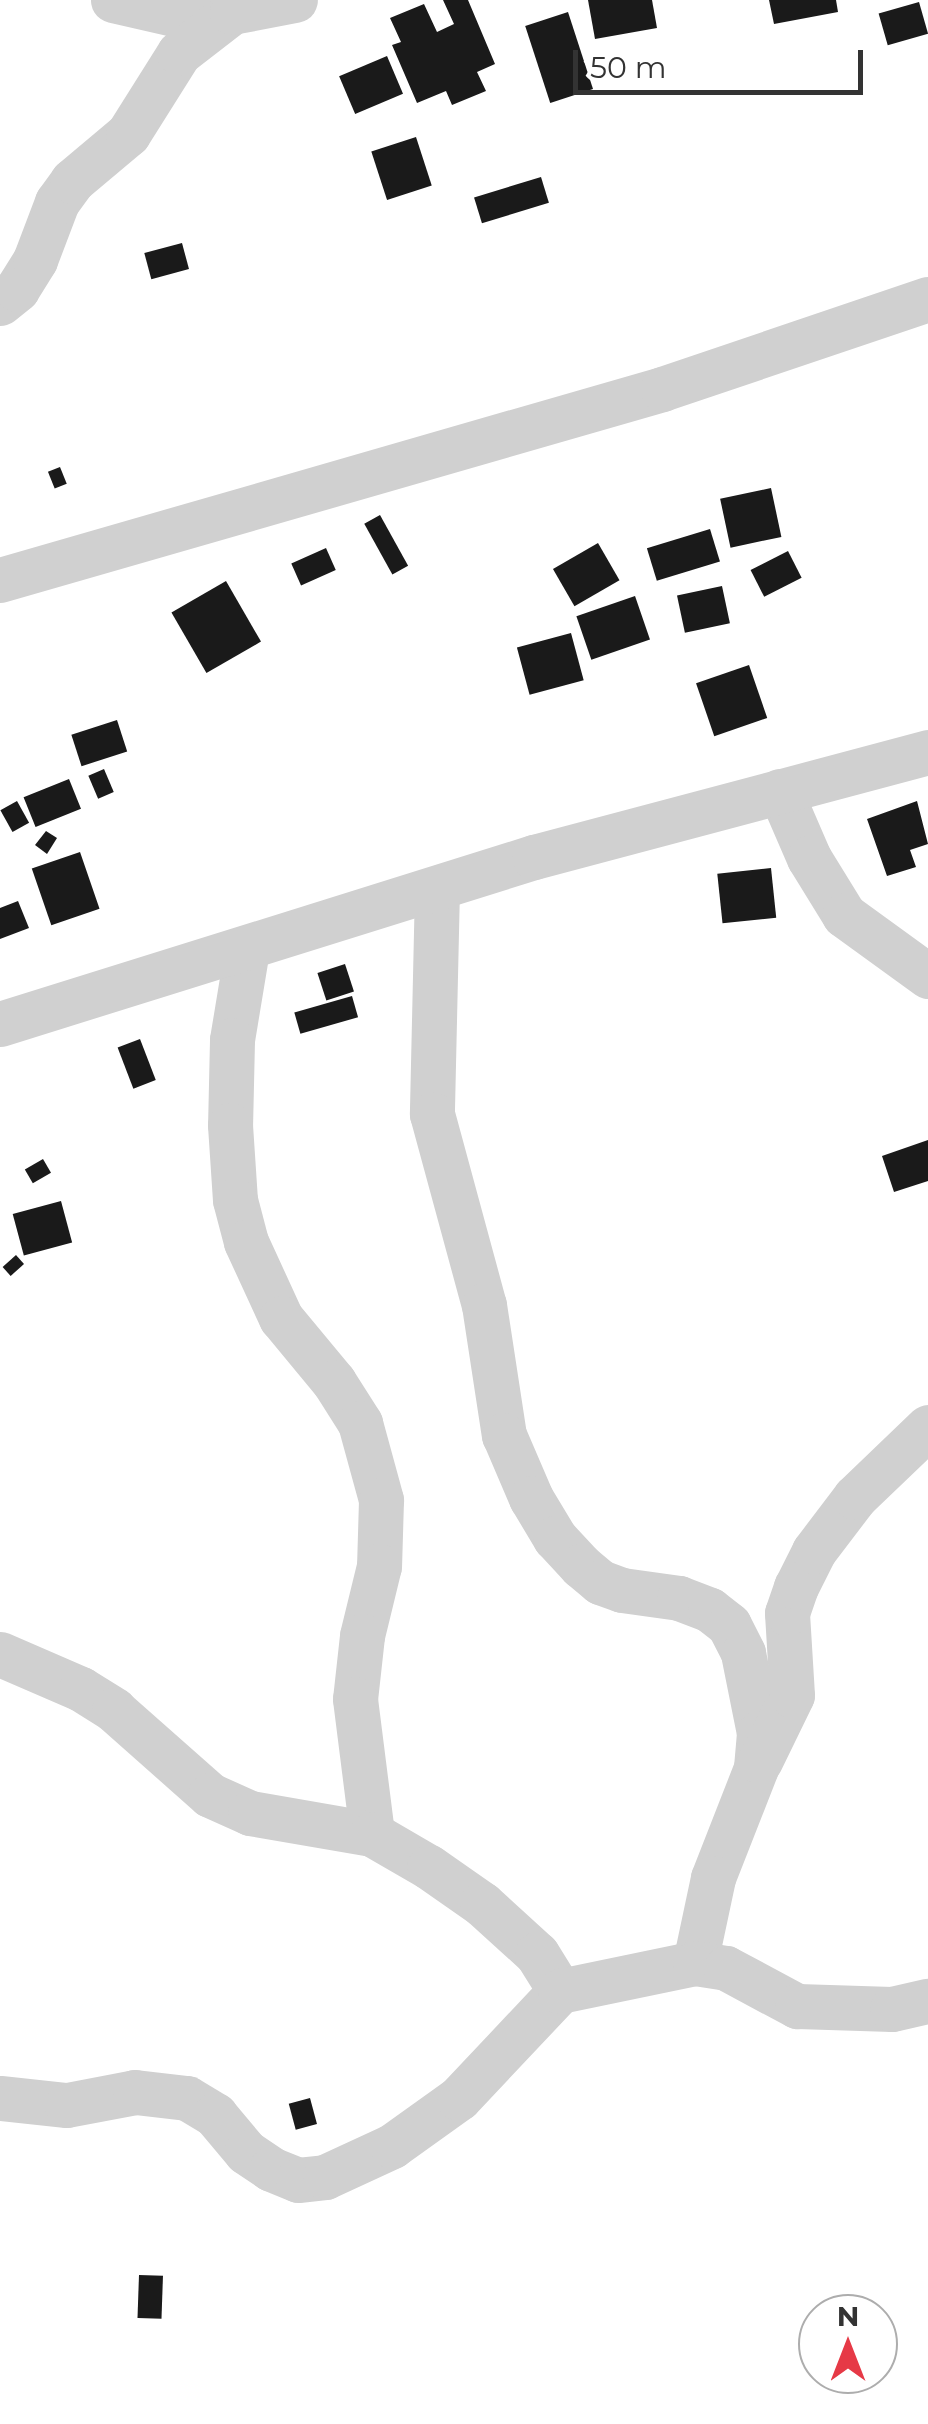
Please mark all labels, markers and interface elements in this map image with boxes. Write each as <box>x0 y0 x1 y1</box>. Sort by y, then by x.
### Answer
scale bar <box>578 30 868 92</box>
text: 50 m <box>590 49 667 86</box>
north arrow <box>798 2294 898 2394</box>
text: N <box>837 2299 859 2333</box>

